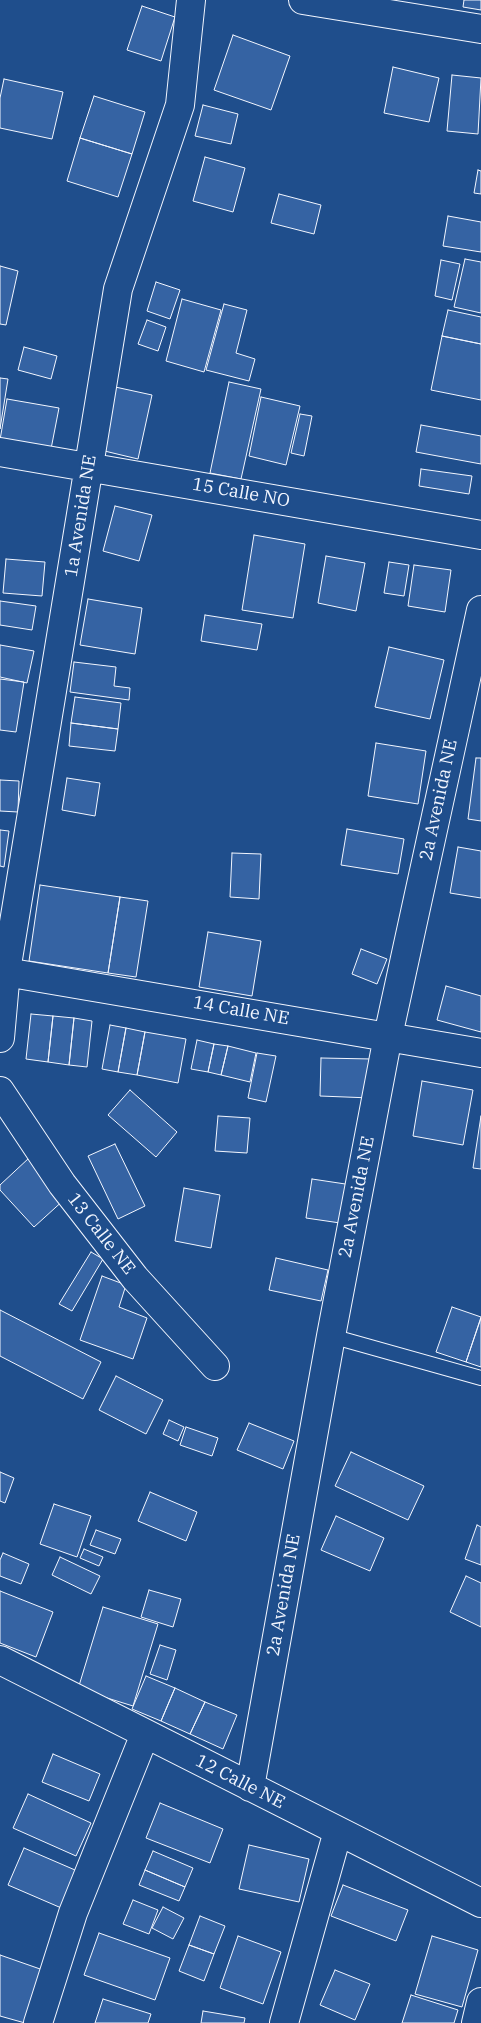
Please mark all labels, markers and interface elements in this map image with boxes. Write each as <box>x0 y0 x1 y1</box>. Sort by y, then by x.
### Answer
street label: 1a Avenida NE <box>61 453 101 579</box>
street label: 15 Calle NO <box>191 474 291 512</box>
street label: 2a Avenida NE <box>416 737 462 863</box>
street label: 14 Calle NE <box>191 992 291 1030</box>
street label: 2a Avenida NE <box>335 1134 379 1260</box>
street label: 13 Calle NE <box>63 1189 139 1279</box>
street label: 2a Avenida NE <box>263 1532 305 1658</box>
street label: 12 Calle NE <box>192 1750 288 1814</box>

